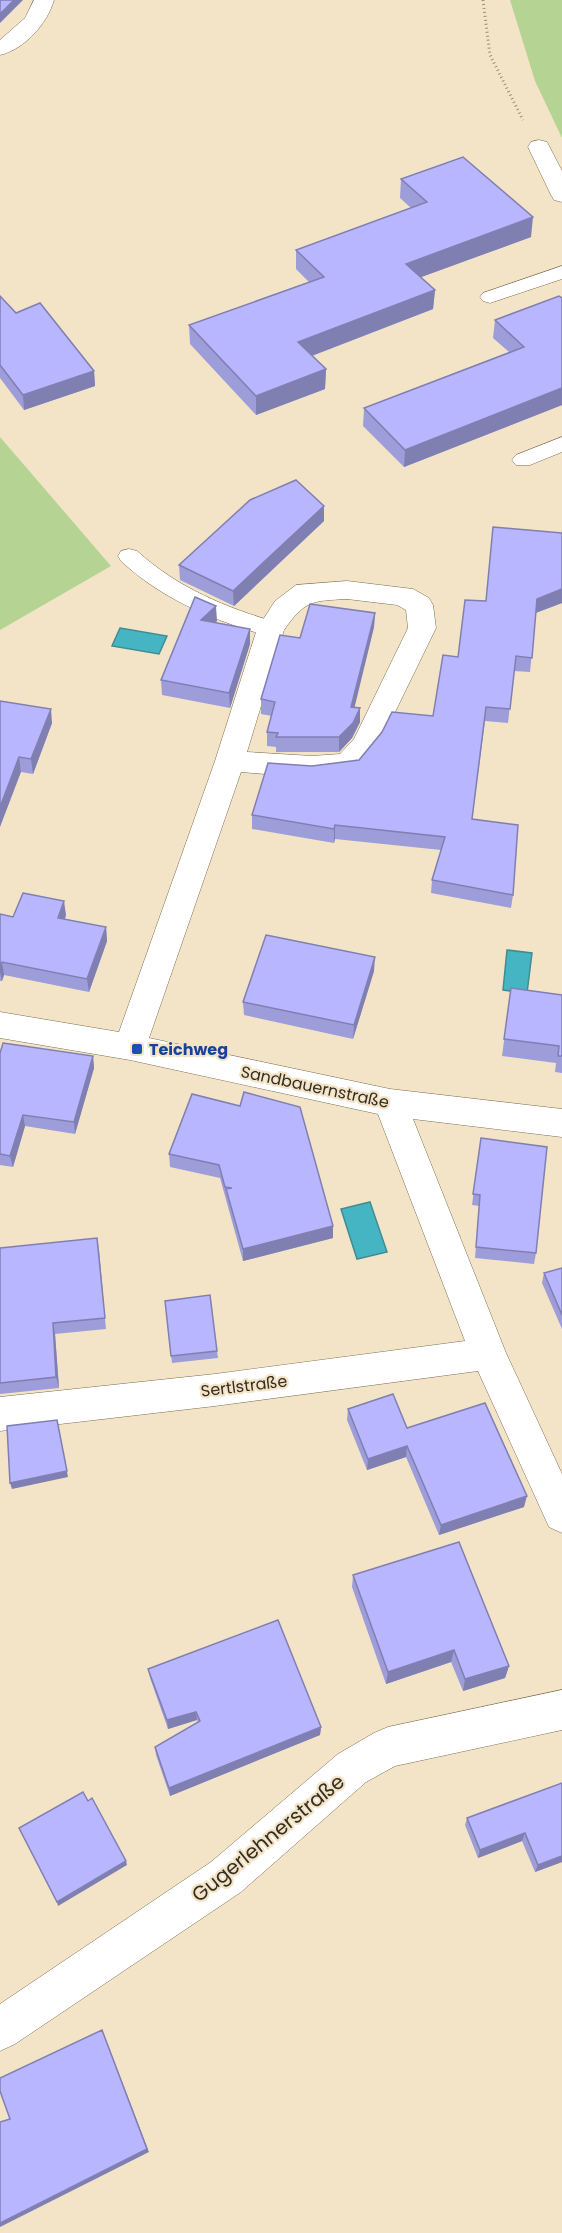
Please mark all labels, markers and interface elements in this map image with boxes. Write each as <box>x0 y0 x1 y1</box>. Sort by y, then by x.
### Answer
place label: Teichweg <box>149 1038 228 1061</box>
marker: Teichweg <box>130 1042 144 1056</box>
street label: Sandbauernstraße <box>239 1060 391 1114</box>
street label: Sertlstraße <box>200 1369 289 1403</box>
street label: Gugerlehnerstraße <box>186 1768 350 1908</box>

